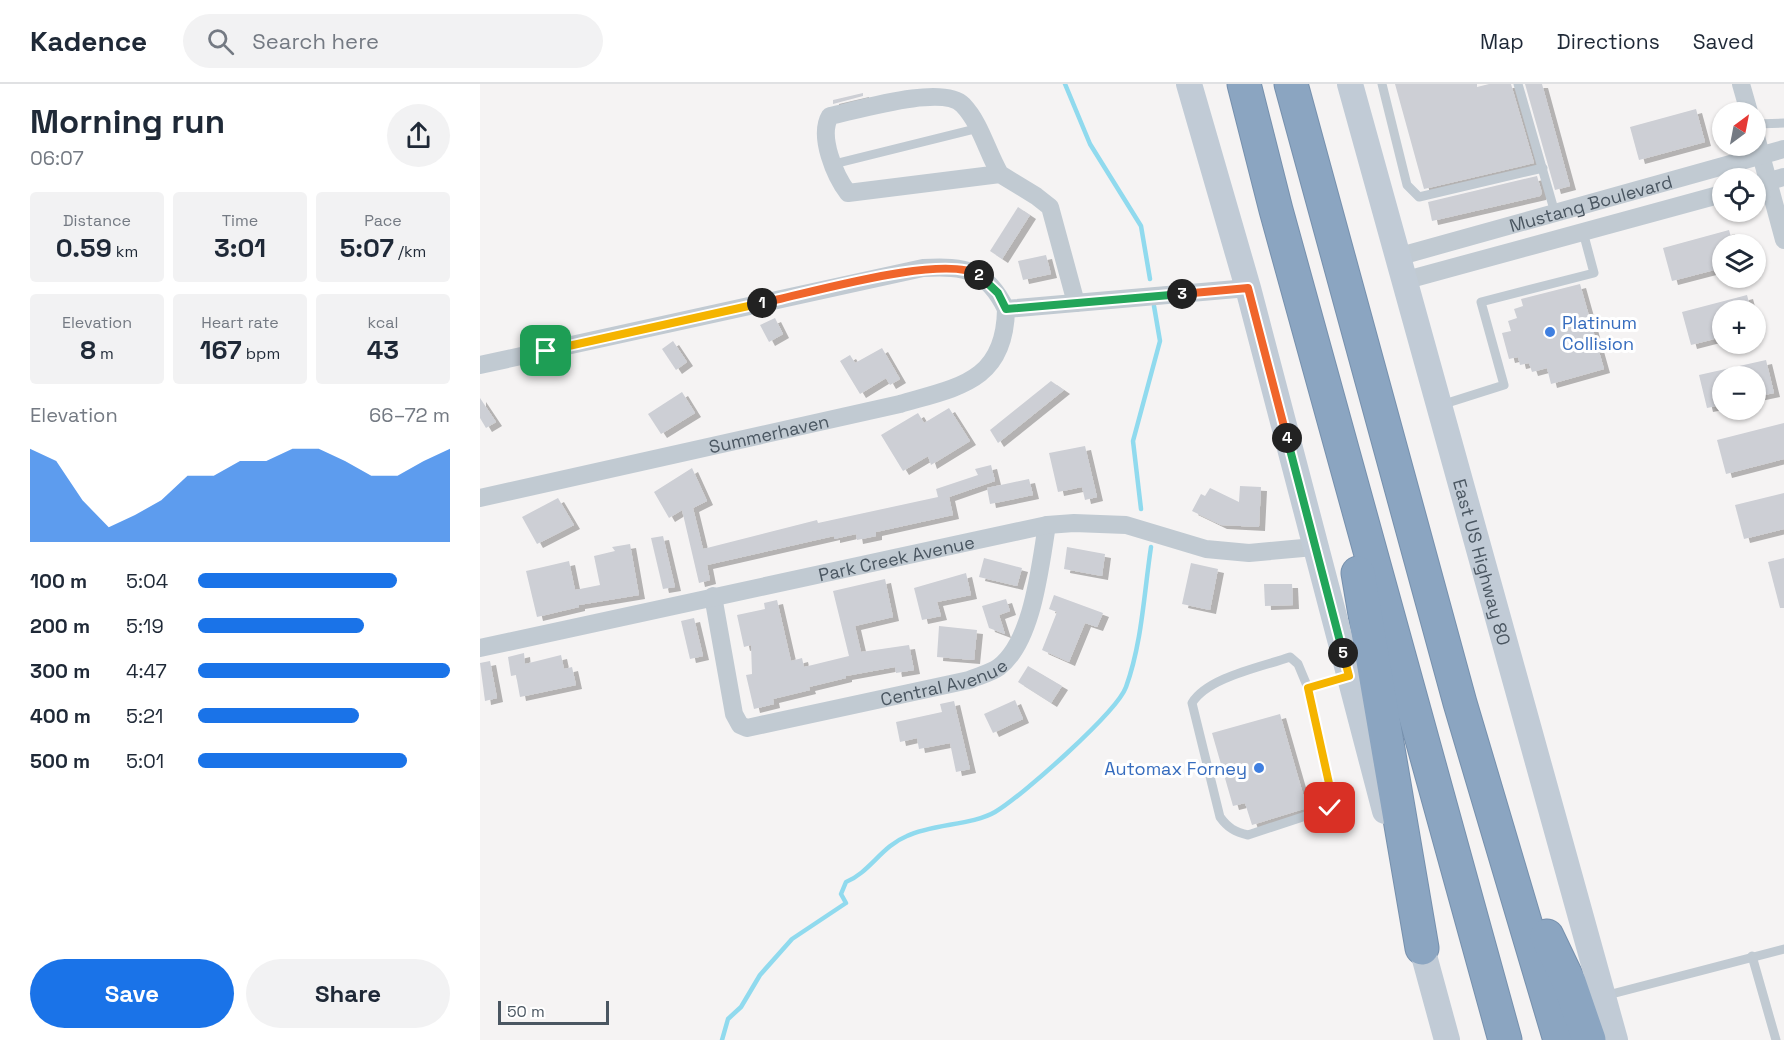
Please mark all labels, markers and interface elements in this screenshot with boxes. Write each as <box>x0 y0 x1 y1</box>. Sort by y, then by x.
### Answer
search box <box>183 14 603 68</box>
text: Kadence <box>30 23 147 59</box>
icon: search <box>204 25 237 58</box>
text: Search here <box>252 27 379 55</box>
text: Map <box>1480 28 1524 55</box>
text: Directions <box>1557 28 1660 55</box>
text: Saved <box>1693 28 1754 55</box>
text: Morning run <box>30 101 225 143</box>
north arrow <box>1712 102 1766 156</box>
map controls <box>1712 102 1766 420</box>
button: share <box>387 104 450 167</box>
text: 06:07 <box>30 145 84 171</box>
button: locate <box>1712 168 1766 222</box>
street label: Mustang Boulevard <box>1506 169 1675 237</box>
text: Distance <box>63 210 131 231</box>
text: Time <box>222 210 258 231</box>
text: Pace <box>364 210 402 231</box>
text: 0.59 <box>56 231 112 265</box>
text: 3:01 <box>214 231 266 265</box>
text: 5:07 <box>340 231 394 265</box>
button: layers <box>1712 234 1766 288</box>
text: km <box>112 241 138 262</box>
text: /km <box>394 241 426 262</box>
pin: 2 <box>964 260 994 290</box>
text: 2 <box>974 264 984 285</box>
pin: 3 <box>1167 279 1197 309</box>
text: 3 <box>1177 283 1187 304</box>
pin: 1 <box>747 288 777 318</box>
text: 1 <box>758 292 766 313</box>
button: + <box>1712 300 1766 354</box>
place label: Platinum Collision <box>1562 311 1637 355</box>
text: Elevation <box>62 312 132 333</box>
text: Heart rate <box>201 312 279 333</box>
text: kcal <box>368 312 398 333</box>
pin <box>520 325 571 376</box>
marker: Platinum Collision <box>1543 325 1557 339</box>
text: 8 <box>80 333 96 367</box>
text: 167 <box>200 333 242 367</box>
text: 43 <box>367 333 399 367</box>
icon: arrive <box>529 334 562 367</box>
text: m <box>96 343 114 364</box>
text: bpm <box>242 343 280 364</box>
button: − <box>1712 366 1766 420</box>
text: Elevation <box>30 402 118 428</box>
text: 66–72 m <box>369 402 450 428</box>
street label: Summerhaven <box>707 409 831 458</box>
pin: 4 <box>1272 423 1302 453</box>
text: 4 <box>1282 427 1292 448</box>
street label: East US Highway 80 <box>1448 476 1517 648</box>
street label: Park Creek Avenue <box>816 530 977 586</box>
text: 100 m <box>30 568 87 594</box>
text: 5:04 <box>126 568 168 594</box>
text: 200 m <box>30 613 90 639</box>
text: 5:19 <box>126 613 164 639</box>
pin: 5 <box>1328 638 1358 668</box>
text: 5 <box>1338 642 1348 663</box>
street label: Central Avenue <box>878 653 1012 710</box>
text: 300 m <box>30 658 90 684</box>
text: 4:47 <box>126 658 167 684</box>
text: 400 m <box>30 703 91 729</box>
text: 5:21 <box>126 703 163 729</box>
text: 500 m <box>30 748 90 774</box>
text: 5:01 <box>126 748 164 774</box>
place label: Automax Forney <box>1104 757 1247 780</box>
marker: Automax Forney <box>1252 761 1266 775</box>
pin <box>1304 782 1355 833</box>
icon: check <box>1313 791 1346 824</box>
button: Save <box>30 959 234 1028</box>
button: Share <box>246 959 450 1028</box>
scale bar <box>498 998 609 1026</box>
text: 50 m <box>507 1001 545 1022</box>

